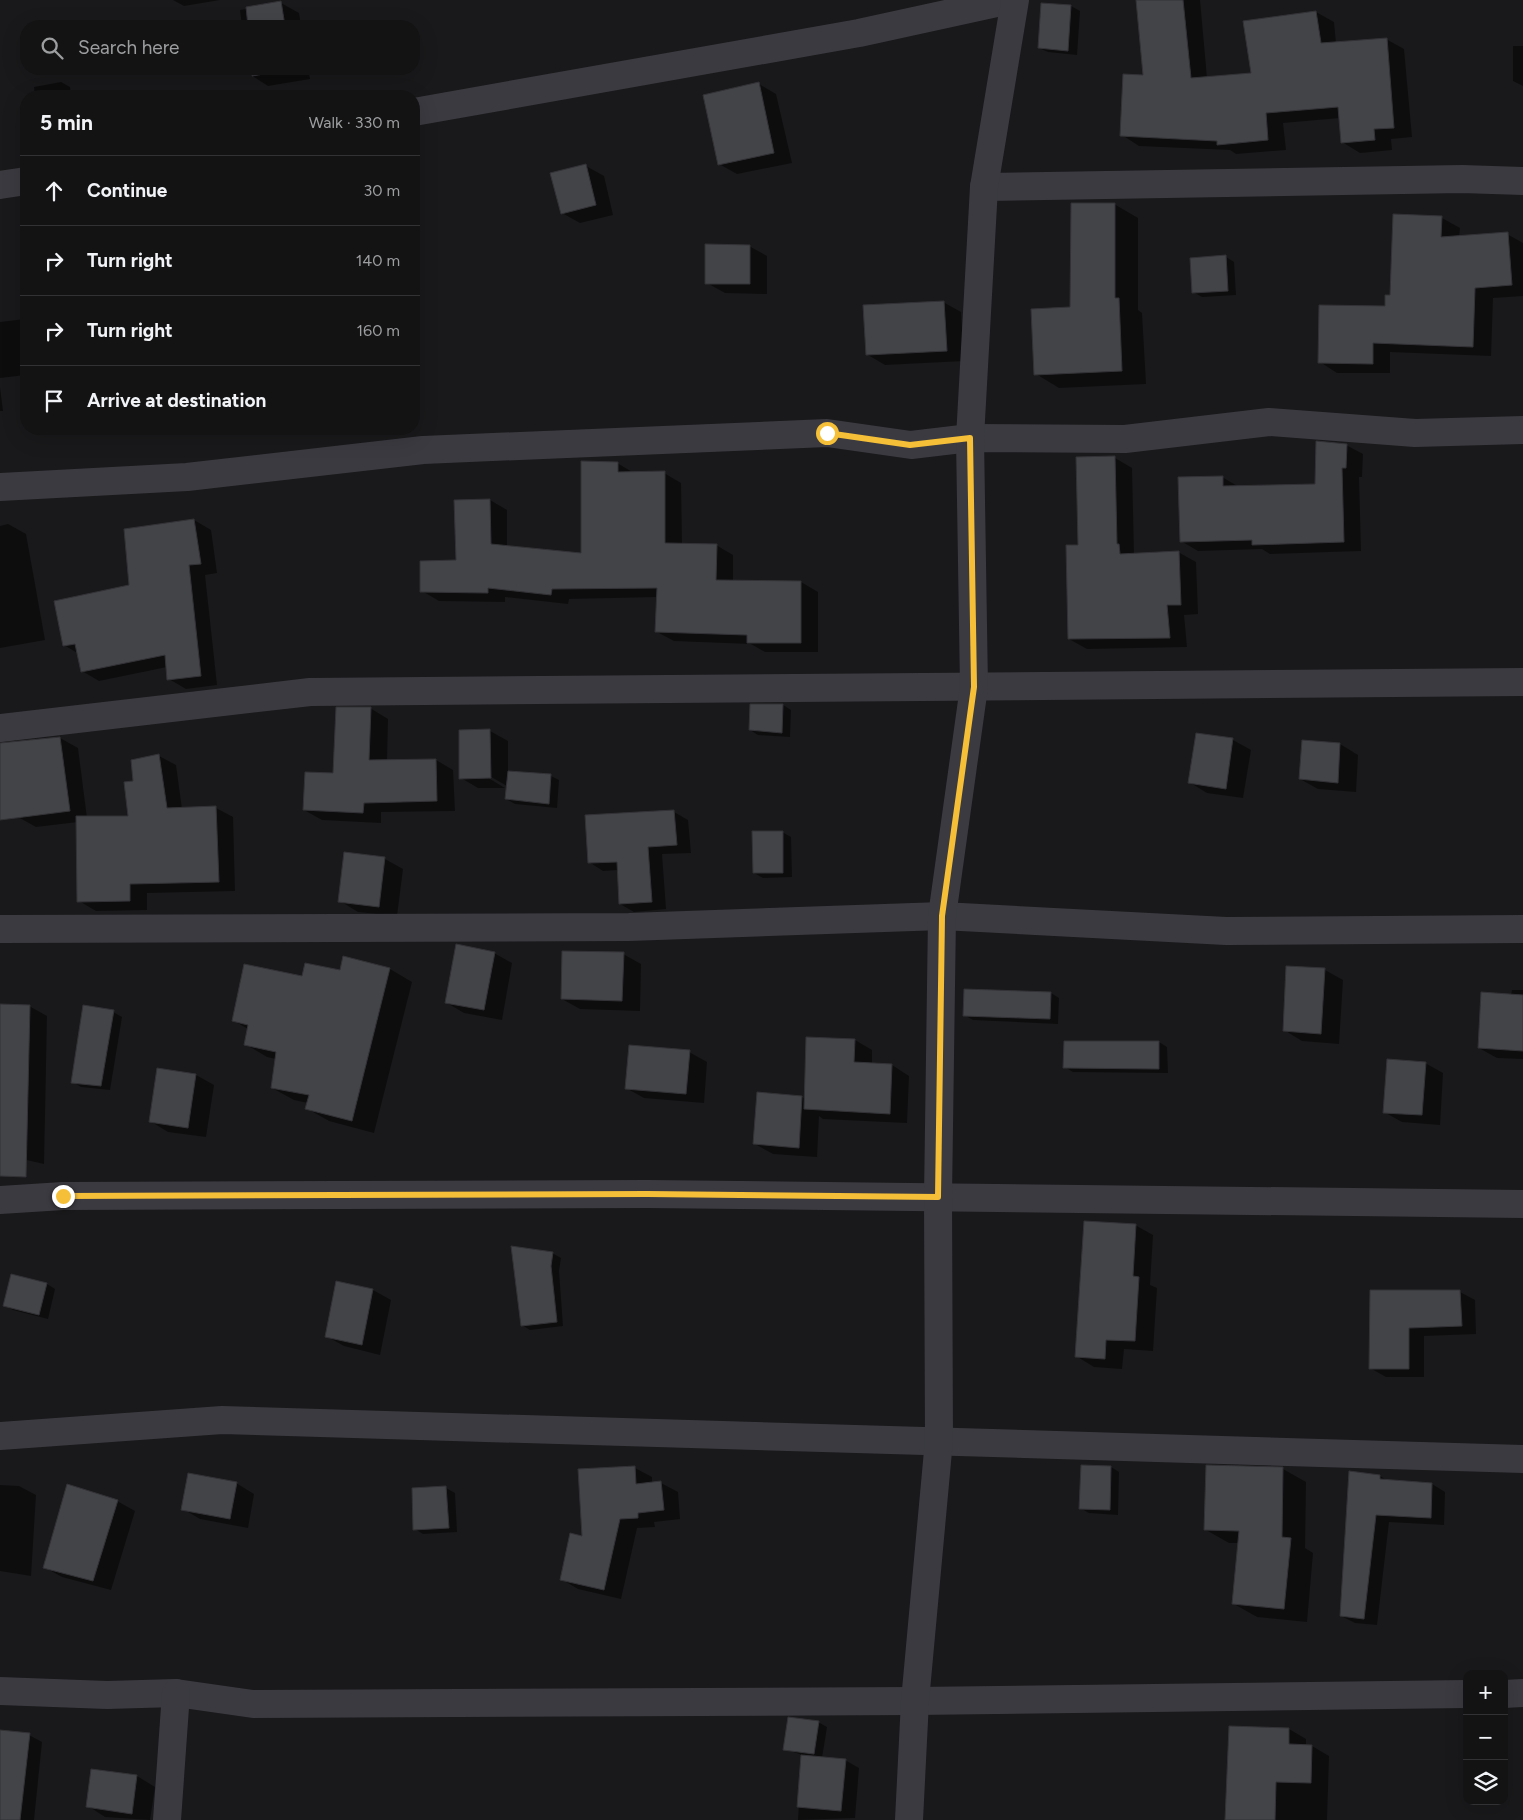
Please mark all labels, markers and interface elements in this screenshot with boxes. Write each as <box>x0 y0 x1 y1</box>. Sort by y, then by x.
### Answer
search box <box>20 20 420 75</box>
icon: search <box>38 34 66 62</box>
text: Search here <box>78 36 180 59</box>
text: 5 min <box>40 110 93 135</box>
text: Walk · 330 m <box>309 113 400 132</box>
icon: ahead <box>40 177 68 205</box>
text: Continue <box>87 179 167 202</box>
text: 30 m <box>363 181 400 200</box>
icon: right <box>40 247 68 275</box>
text: Turn right <box>87 249 173 272</box>
text: 140 m <box>356 251 400 270</box>
icon: right <box>40 317 68 345</box>
text: Turn right <box>87 319 173 342</box>
text: 160 m <box>357 321 400 340</box>
icon: arrive <box>40 387 68 415</box>
text: Arrive at destination <box>87 389 266 412</box>
route start <box>816 422 839 445</box>
route end <box>52 1185 75 1208</box>
map controls <box>1463 1670 1508 1805</box>
button: + <box>1463 1670 1508 1715</box>
button: − <box>1463 1715 1508 1760</box>
button: layers <box>1463 1760 1508 1805</box>

